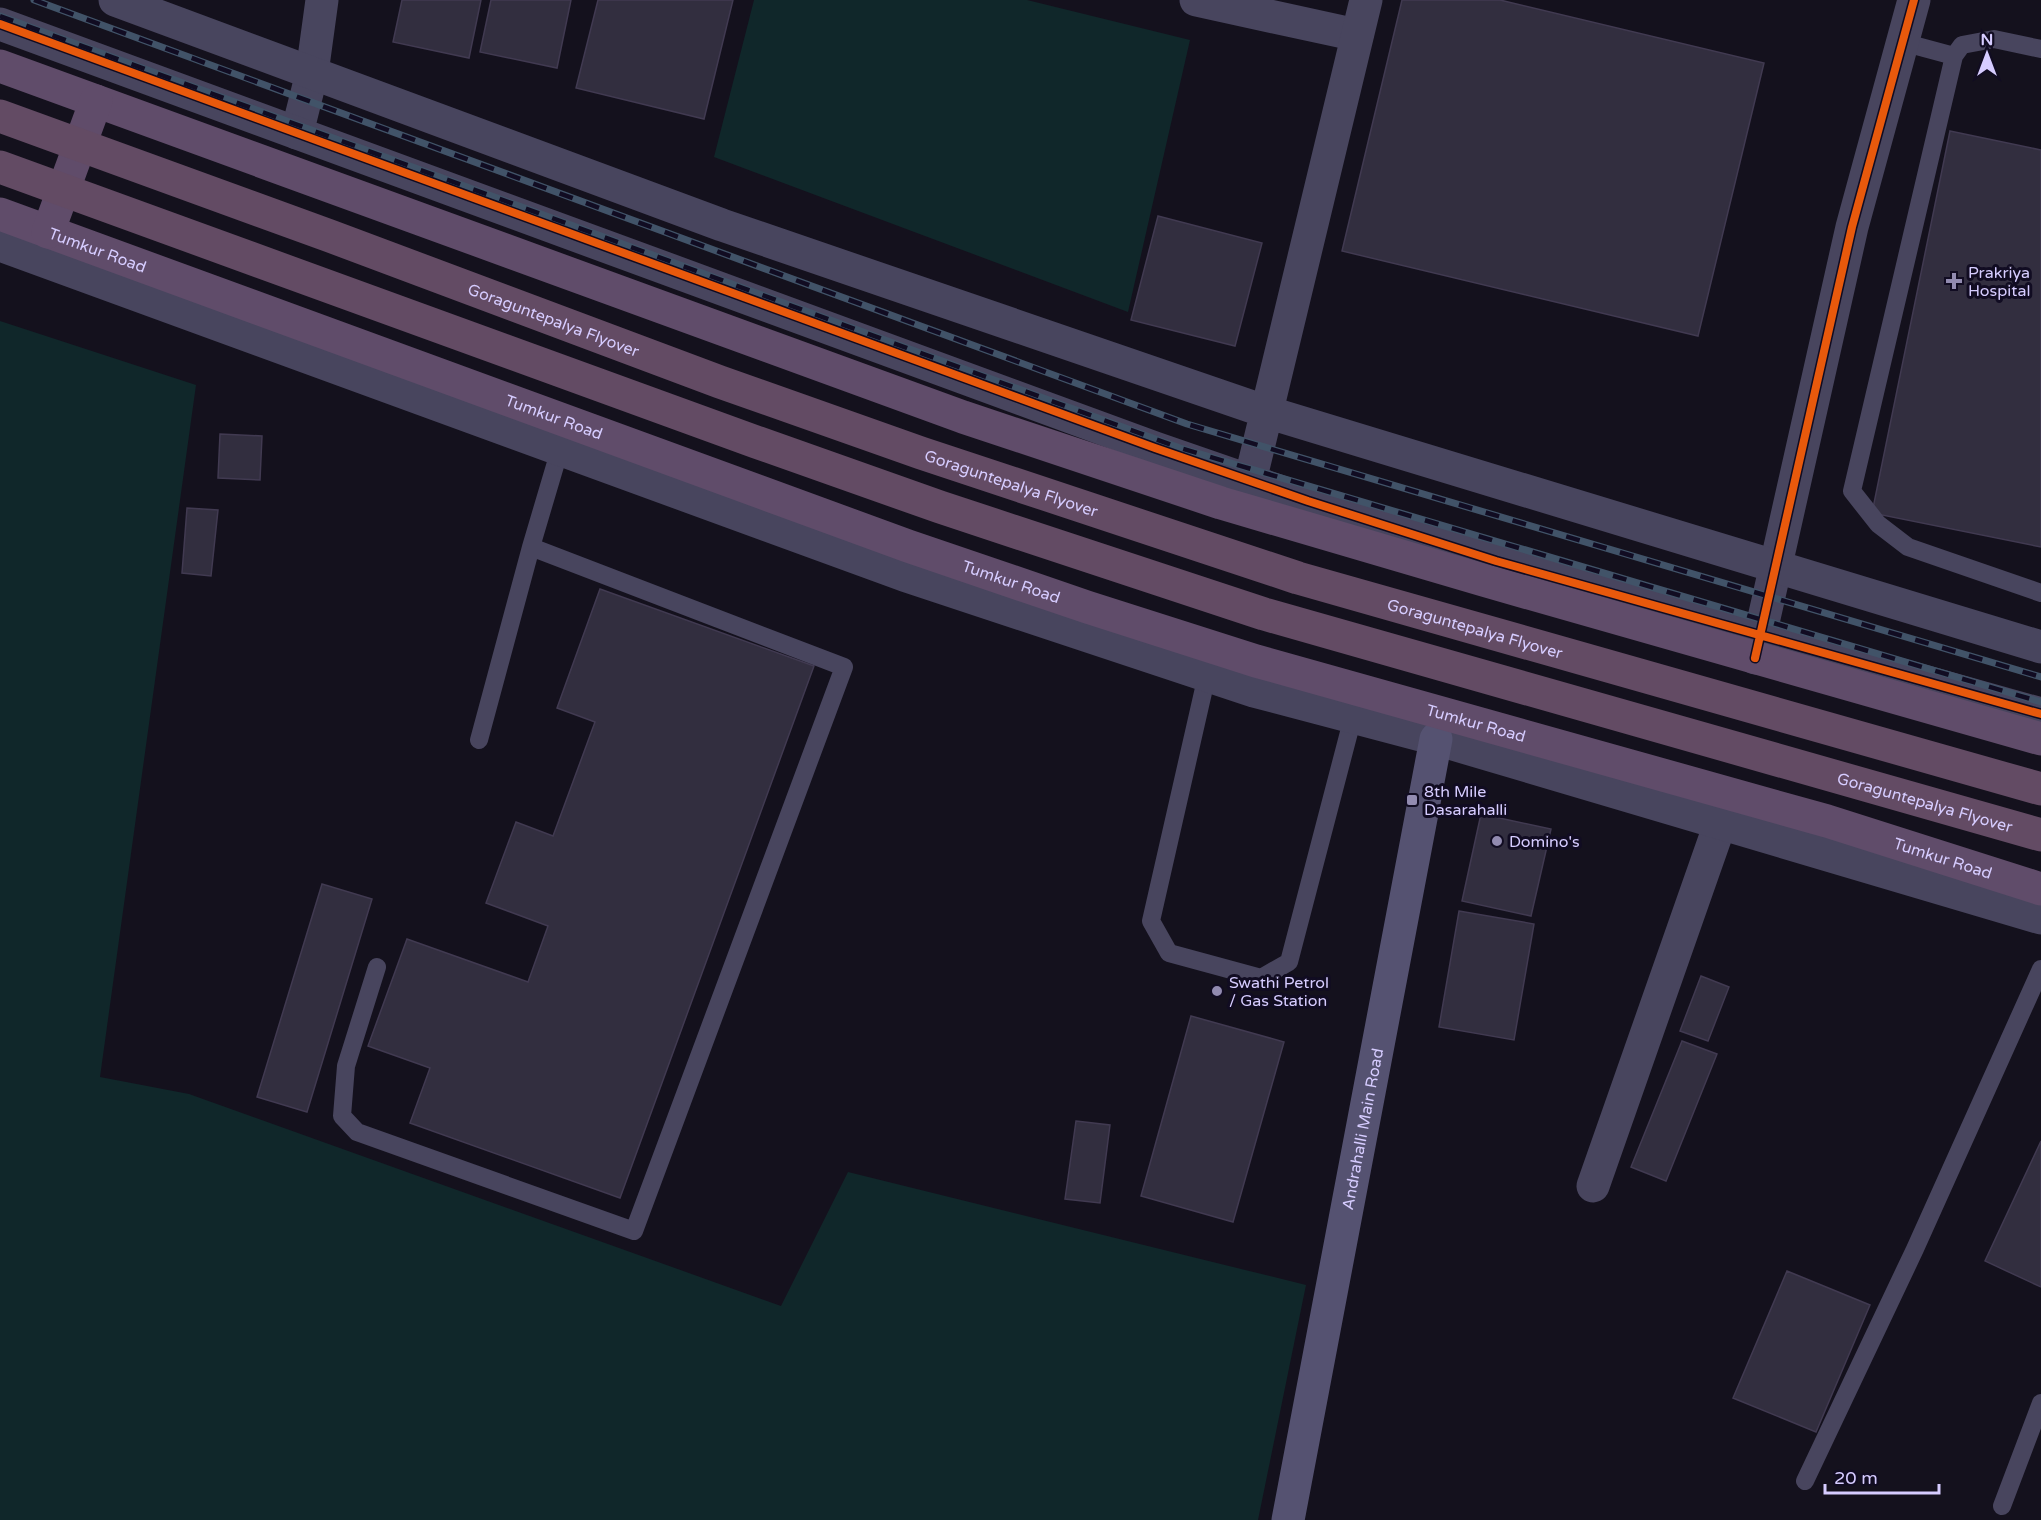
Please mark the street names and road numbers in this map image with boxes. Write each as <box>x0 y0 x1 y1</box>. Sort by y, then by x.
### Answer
street label: Tumkur Road <box>46 224 149 278</box>
street label: Goraguntepalya Flyover <box>465 279 643 362</box>
street label: Tumkur Road <box>502 391 605 445</box>
street label: Goraguntepalya Flyover <box>922 446 1101 522</box>
street label: Tumkur Road <box>959 556 1063 608</box>
street label: Goraguntepalya Flyover <box>1385 595 1566 664</box>
street label: Tumkur Road <box>1424 700 1528 747</box>
street label: Goraguntepalya Flyover <box>1835 769 2016 838</box>
street label: Tumkur Road <box>1891 834 1994 884</box>
street label: Andrahalli Main Road <box>1338 1047 1388 1212</box>

